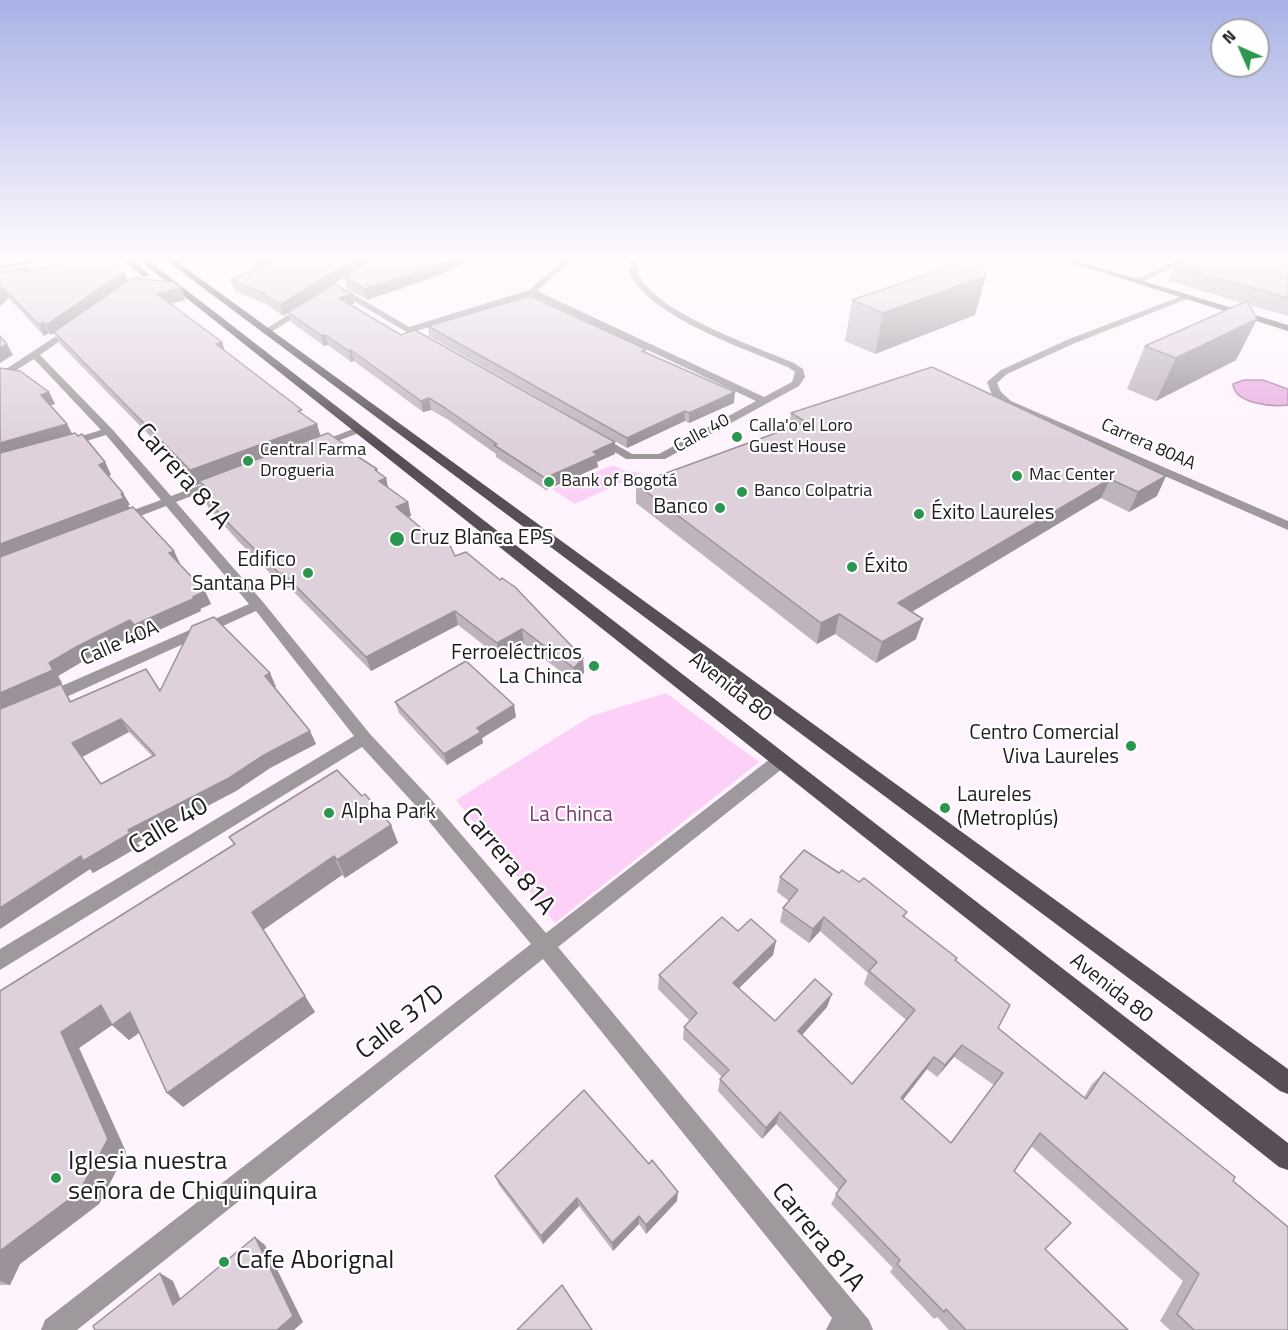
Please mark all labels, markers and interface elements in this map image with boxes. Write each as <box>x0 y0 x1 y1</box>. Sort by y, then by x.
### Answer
north arrow <box>1210 18 1270 78</box>
text: N <box>1216 24 1241 49</box>
street label: Calle 40 <box>670 410 734 458</box>
street label: Carrera 80AA <box>1097 415 1199 475</box>
place label: Calla'o el Loro Guest House <box>749 416 853 458</box>
street label: Carrera 81A <box>127 418 237 536</box>
marker: Calla'o el Loro Guest House <box>730 430 744 444</box>
place label: Central Farma Drogueria <box>260 440 366 482</box>
marker: Central Farma Drogueria <box>241 454 255 468</box>
place label: Mac Center <box>1029 465 1115 487</box>
marker: Mac Center <box>1010 469 1024 483</box>
place label: Bank of Bogotá <box>561 471 677 493</box>
marker: Bank of Bogotá <box>542 475 556 489</box>
place label: Banco Colpatria <box>754 481 872 503</box>
marker: Banco Colpatria <box>735 485 749 499</box>
place label: Banco <box>653 495 708 521</box>
marker: Banco <box>713 501 727 515</box>
place label: Éxito Laureles <box>931 501 1054 527</box>
marker: Éxito Laureles <box>912 507 926 521</box>
place label: Cruz Blanca EPS <box>410 526 553 552</box>
marker: Cruz Blanca EPS <box>388 530 406 548</box>
place label: Edifico Santana PH <box>192 548 296 598</box>
place label: Éxito <box>864 554 908 580</box>
marker: Éxito <box>845 560 859 574</box>
marker: Edifico Santana PH <box>301 566 315 580</box>
street label: Calle 40A <box>77 616 163 672</box>
place label: Ferroeléctricos La Chinca <box>451 641 582 691</box>
street label: Avenida 80 <box>684 648 776 728</box>
marker: Ferroeléctricos La Chinca <box>587 659 601 673</box>
place label: Centro Comercial Viva Laureles <box>969 721 1119 771</box>
marker: Centro Comercial Viva Laureles <box>1124 739 1138 753</box>
place label: Laureles (Metroplús) <box>957 783 1058 833</box>
street label: Calle 40 <box>124 791 214 863</box>
place label: Alpha Park <box>341 800 436 826</box>
marker: Laureles (Metroplús) <box>938 801 952 815</box>
street label: Carrera 81A <box>453 802 561 922</box>
park label: La Chinca <box>529 803 613 829</box>
marker: Alpha Park <box>322 806 336 820</box>
street label: Avenida 80 <box>1065 949 1157 1029</box>
street label: Calle 37D <box>350 979 452 1067</box>
place label: Iglesia nuestra señora de Chiquinquira <box>68 1147 317 1208</box>
marker: Iglesia nuestra señora de Chiquinquira <box>49 1171 63 1185</box>
street label: Carrera 81A <box>764 1178 870 1298</box>
place label: Cafe Aborignal <box>236 1246 394 1278</box>
marker: Cafe Aborignal <box>217 1255 231 1269</box>

